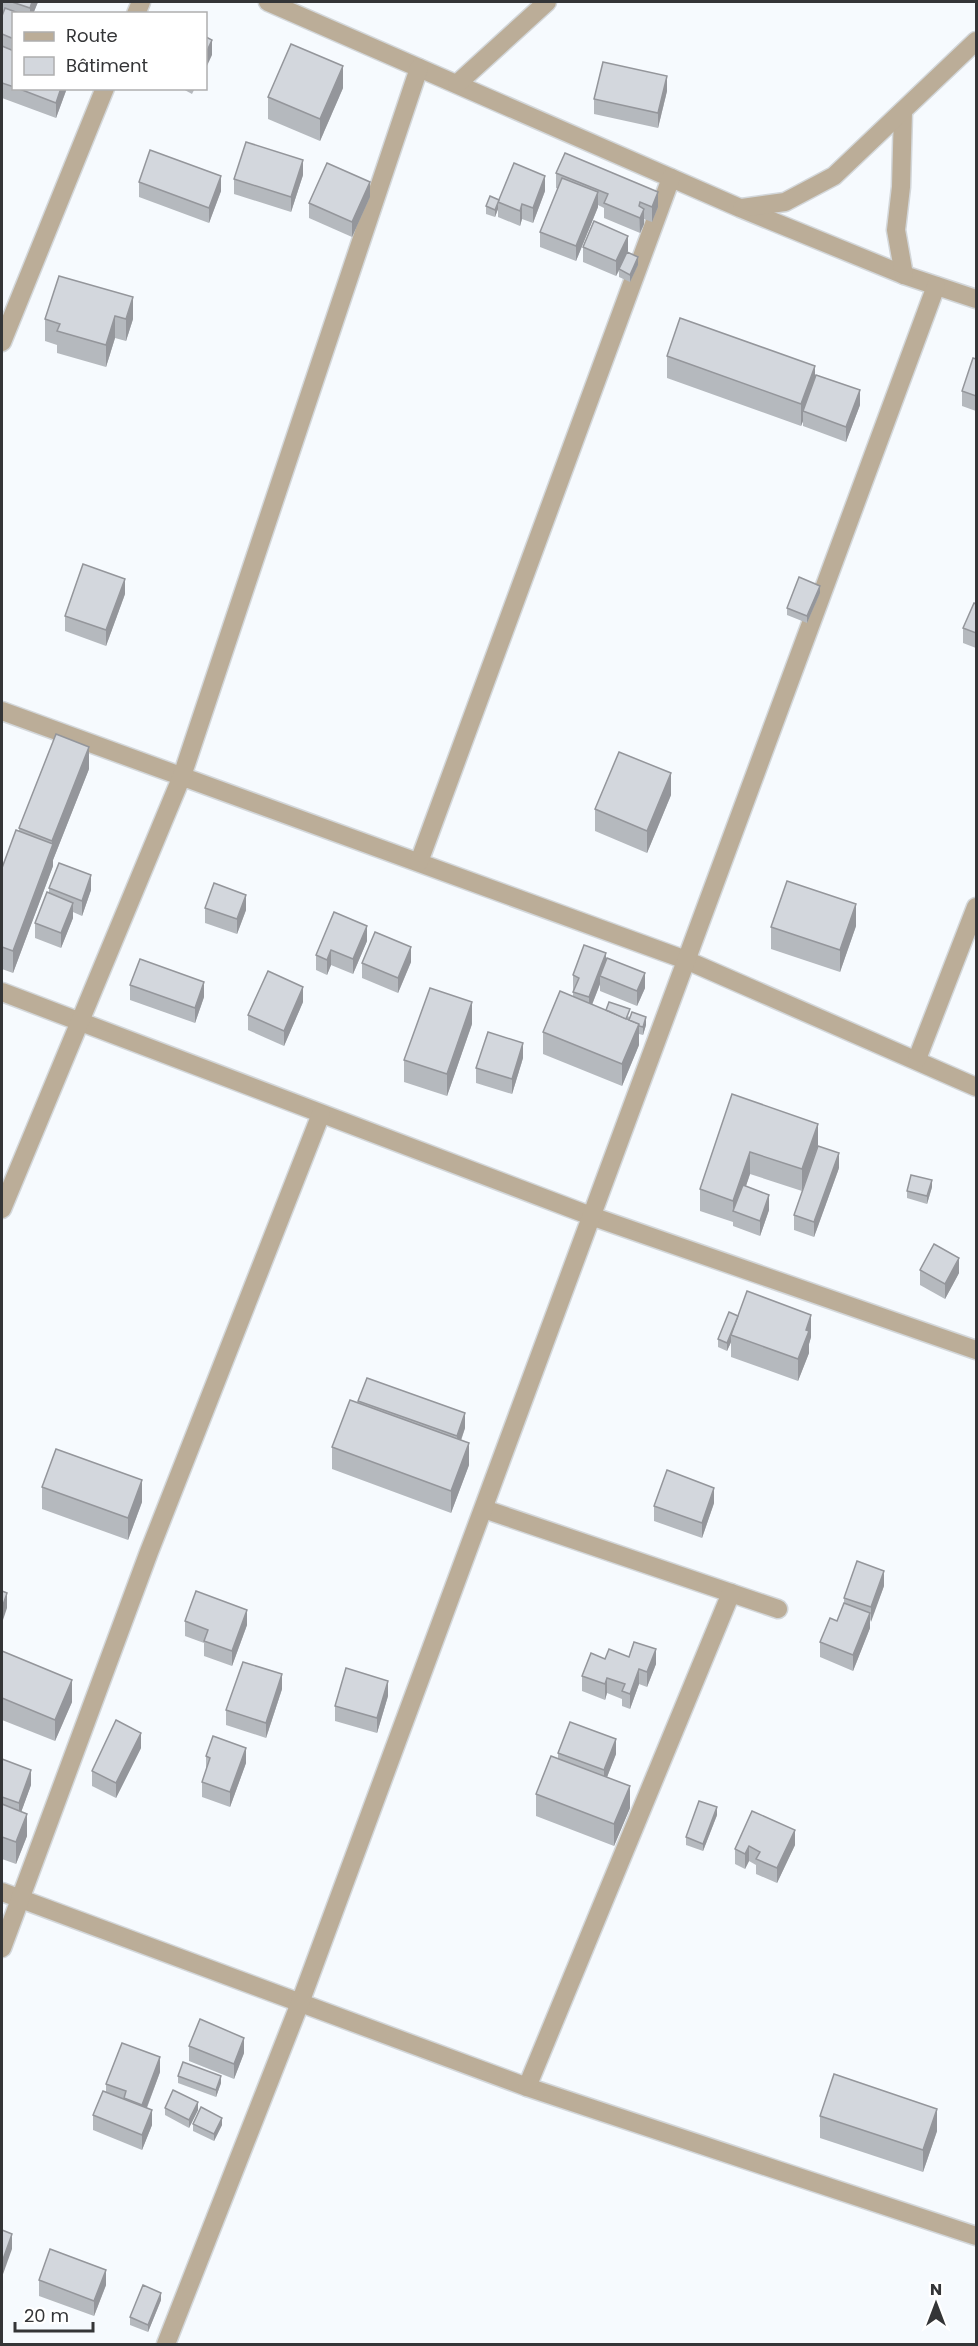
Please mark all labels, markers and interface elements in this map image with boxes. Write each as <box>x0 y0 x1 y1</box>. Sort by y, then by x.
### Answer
legend <box>12 12 207 90</box>
text: Route <box>66 23 118 48</box>
text: Bâtiment <box>66 53 148 78</box>
north arrow <box>906 2274 966 2334</box>
text: N <box>930 2278 942 2301</box>
scale bar <box>15 2295 93 2333</box>
text: 20 m <box>24 2303 69 2328</box>

